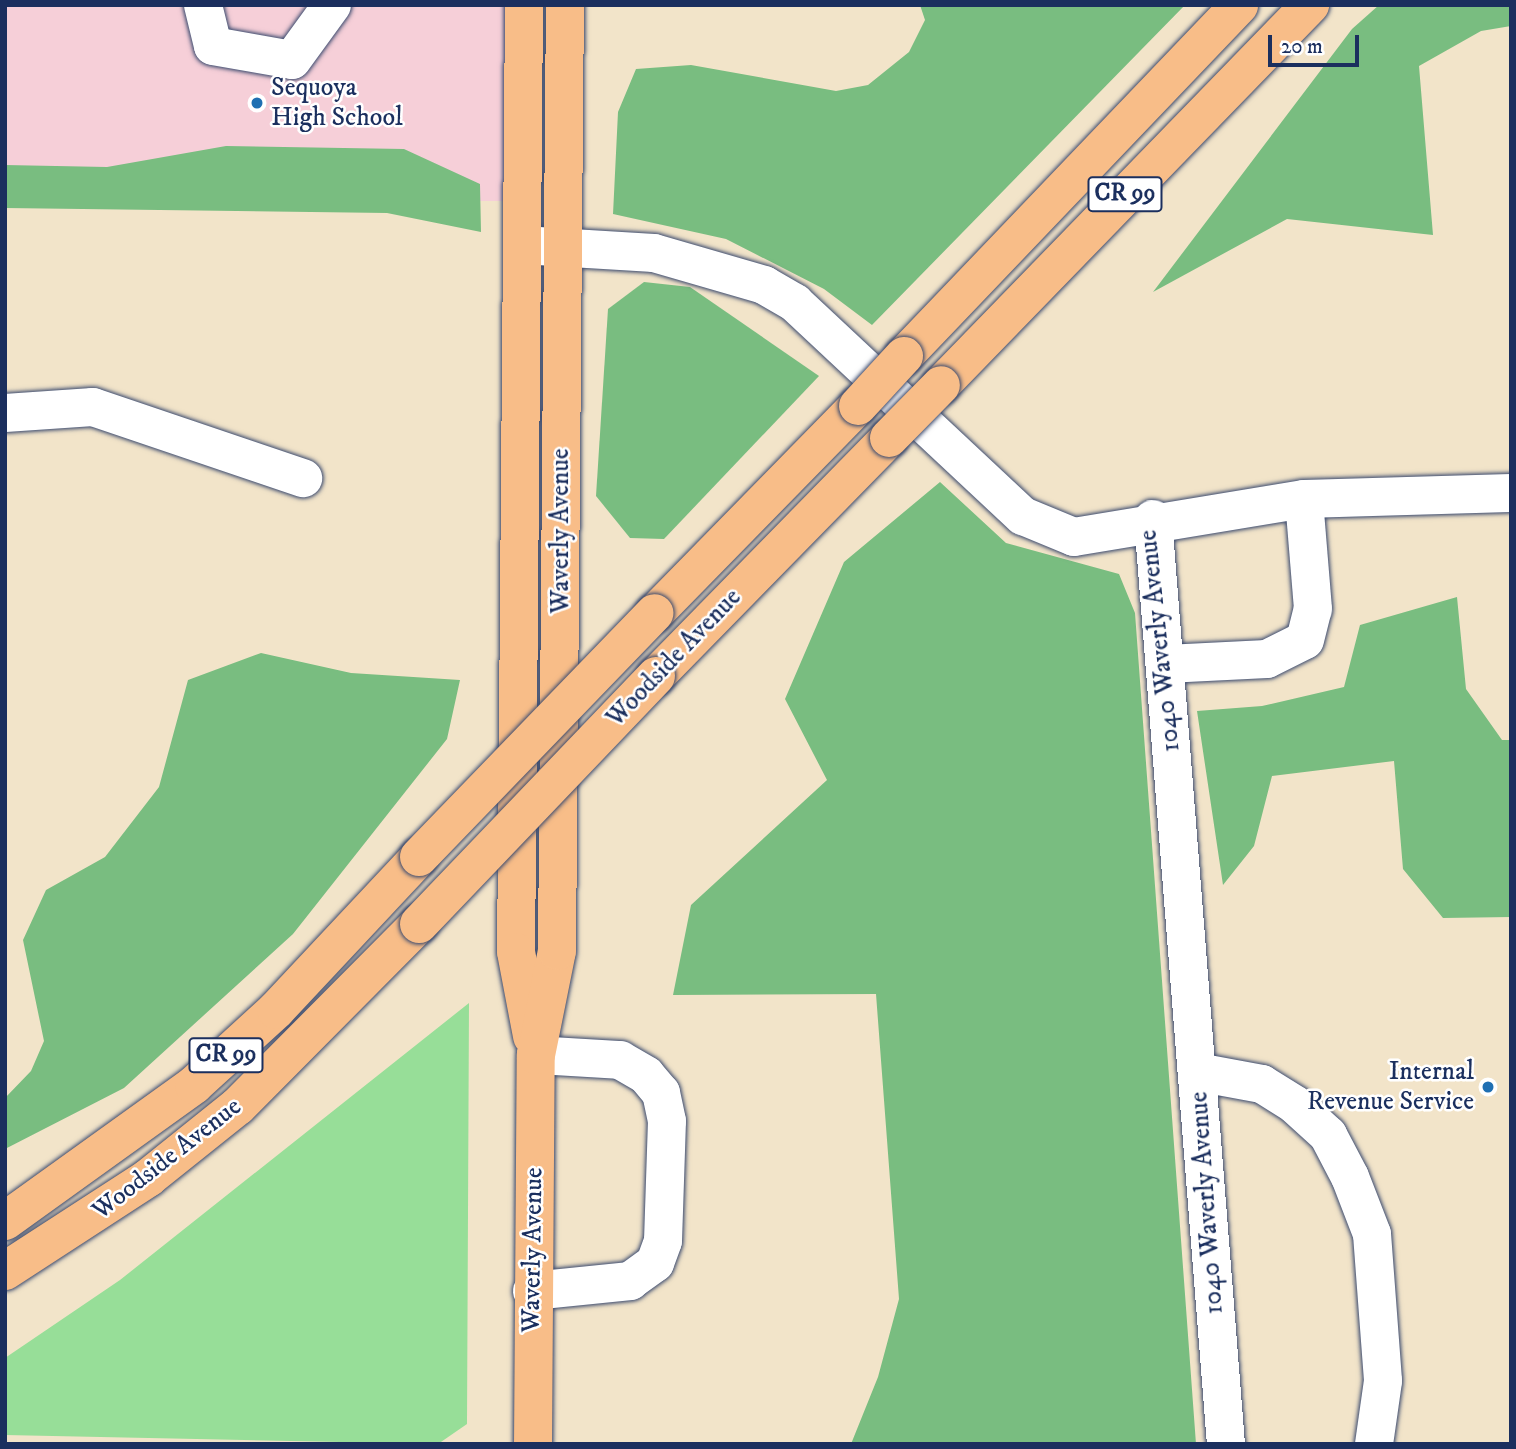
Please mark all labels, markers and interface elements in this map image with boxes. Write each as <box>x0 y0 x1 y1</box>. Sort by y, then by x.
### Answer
scale bar <box>1271 21 1362 65</box>
text: 20 m <box>1281 34 1323 60</box>
place label: Sequoya High School <box>271 72 403 134</box>
marker: Sequoya High School <box>249 95 265 111</box>
road number: CR 99 <box>1086 174 1164 214</box>
street label: Waverly Avenue <box>545 448 577 614</box>
street label: 1040 Waverly Avenue <box>1133 528 1187 754</box>
street label: Woodside Avenue <box>600 582 748 734</box>
road number: CR 99 <box>188 1035 264 1076</box>
place label: Internal Revenue Service <box>1307 1056 1474 1118</box>
marker: Internal Revenue Service <box>1480 1079 1496 1095</box>
street label: Woodside Avenue <box>86 1091 248 1227</box>
street label: 1040 Waverly Avenue <box>1184 1091 1230 1315</box>
street label: Waverly Avenue <box>516 1167 550 1333</box>

